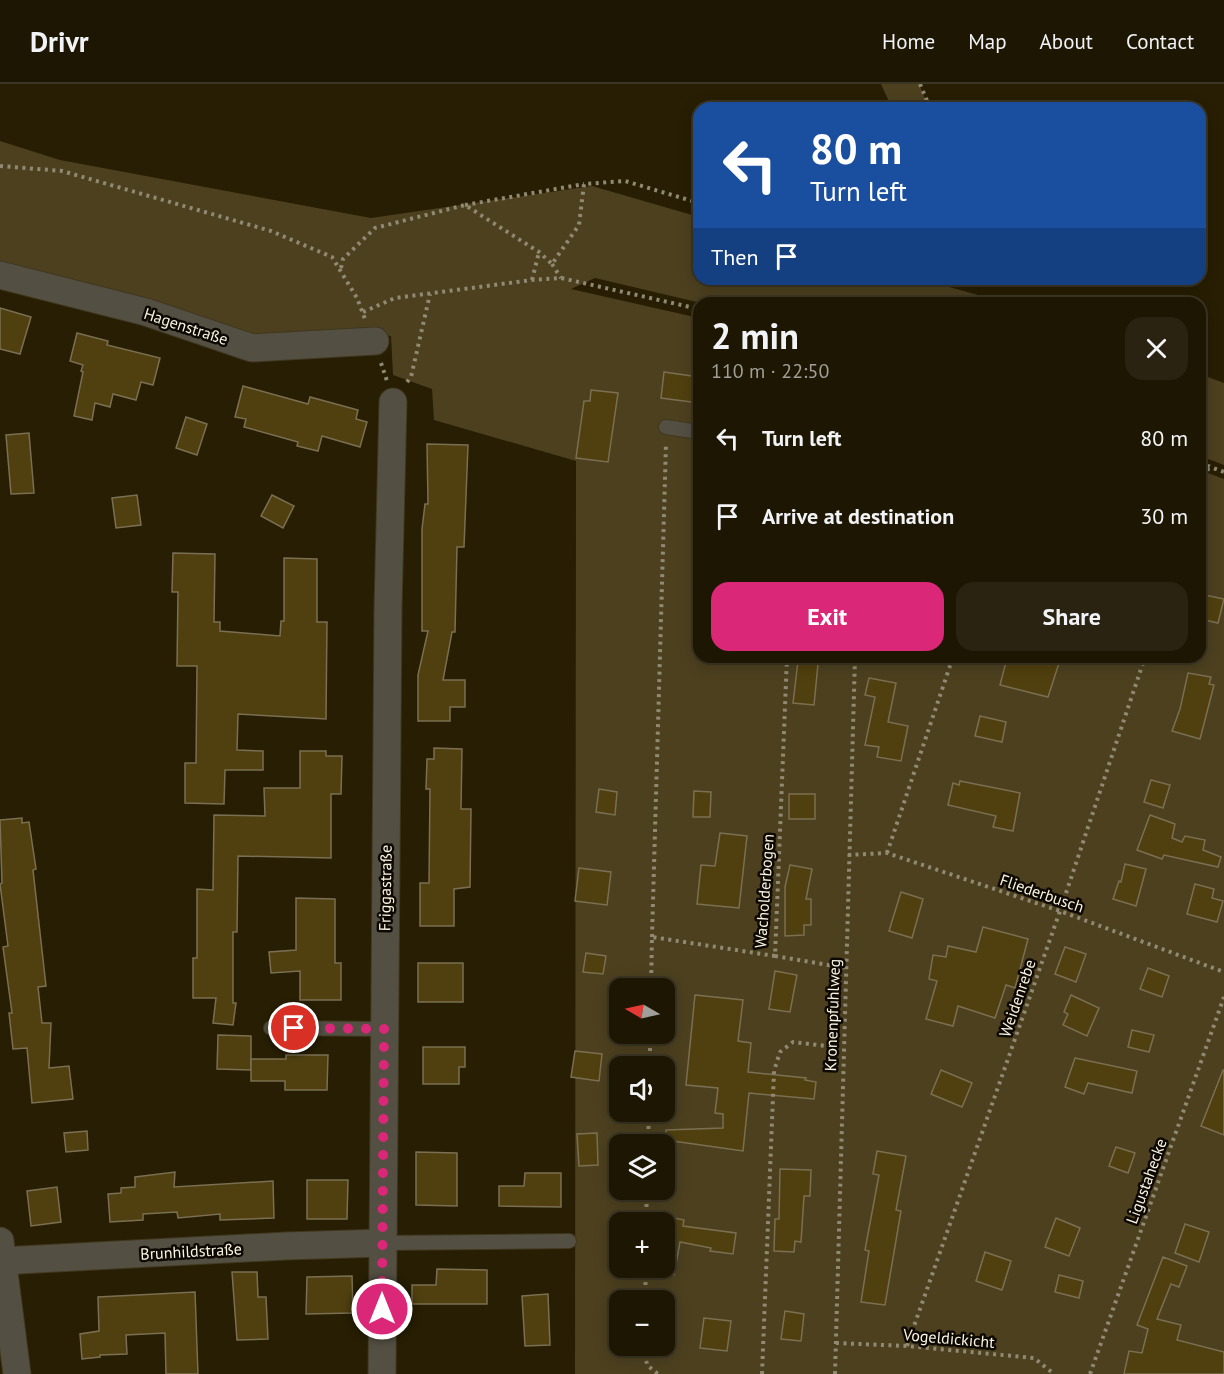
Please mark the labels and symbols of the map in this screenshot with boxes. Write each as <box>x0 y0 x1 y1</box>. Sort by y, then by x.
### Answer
street label: Hagenstraße <box>141 303 231 349</box>
street label: Wacholderbogen <box>750 833 778 949</box>
street label: Friggastraße <box>374 845 396 931</box>
street label: Fliederbusch <box>997 869 1087 917</box>
street label: Weidenrebe <box>994 957 1040 1039</box>
street label: Kronenpfuhlweg <box>820 958 844 1072</box>
north arrow <box>609 978 675 1044</box>
pin <box>268 1002 319 1053</box>
street label: Ligustahecke <box>1121 1136 1171 1226</box>
street label: Brunhildstraße <box>140 1238 242 1264</box>
position arrow <box>350 1277 414 1341</box>
street label: Vogeldickicht <box>902 1324 996 1352</box>

